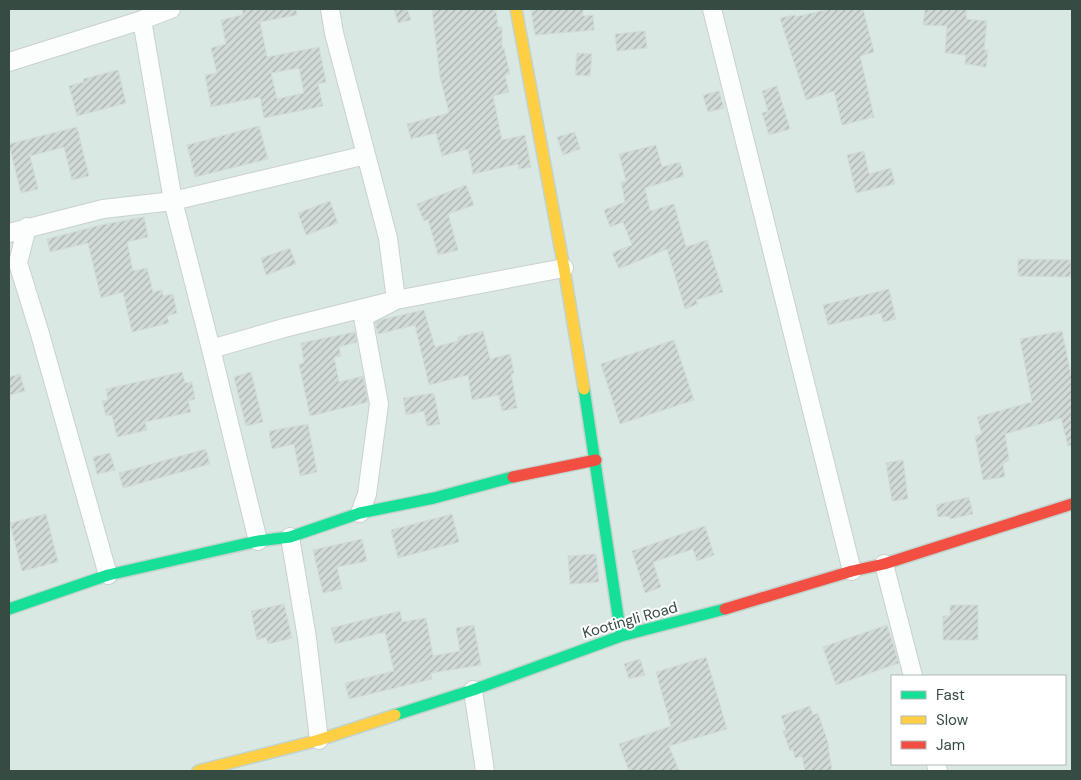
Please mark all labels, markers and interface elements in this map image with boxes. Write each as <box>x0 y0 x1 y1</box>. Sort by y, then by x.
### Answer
street label: Kootingli Road <box>580 597 680 643</box>
legend <box>891 675 1066 765</box>
text: Fast <box>936 685 965 705</box>
text: Slow <box>936 710 969 730</box>
text: Jam <box>936 735 965 755</box>

